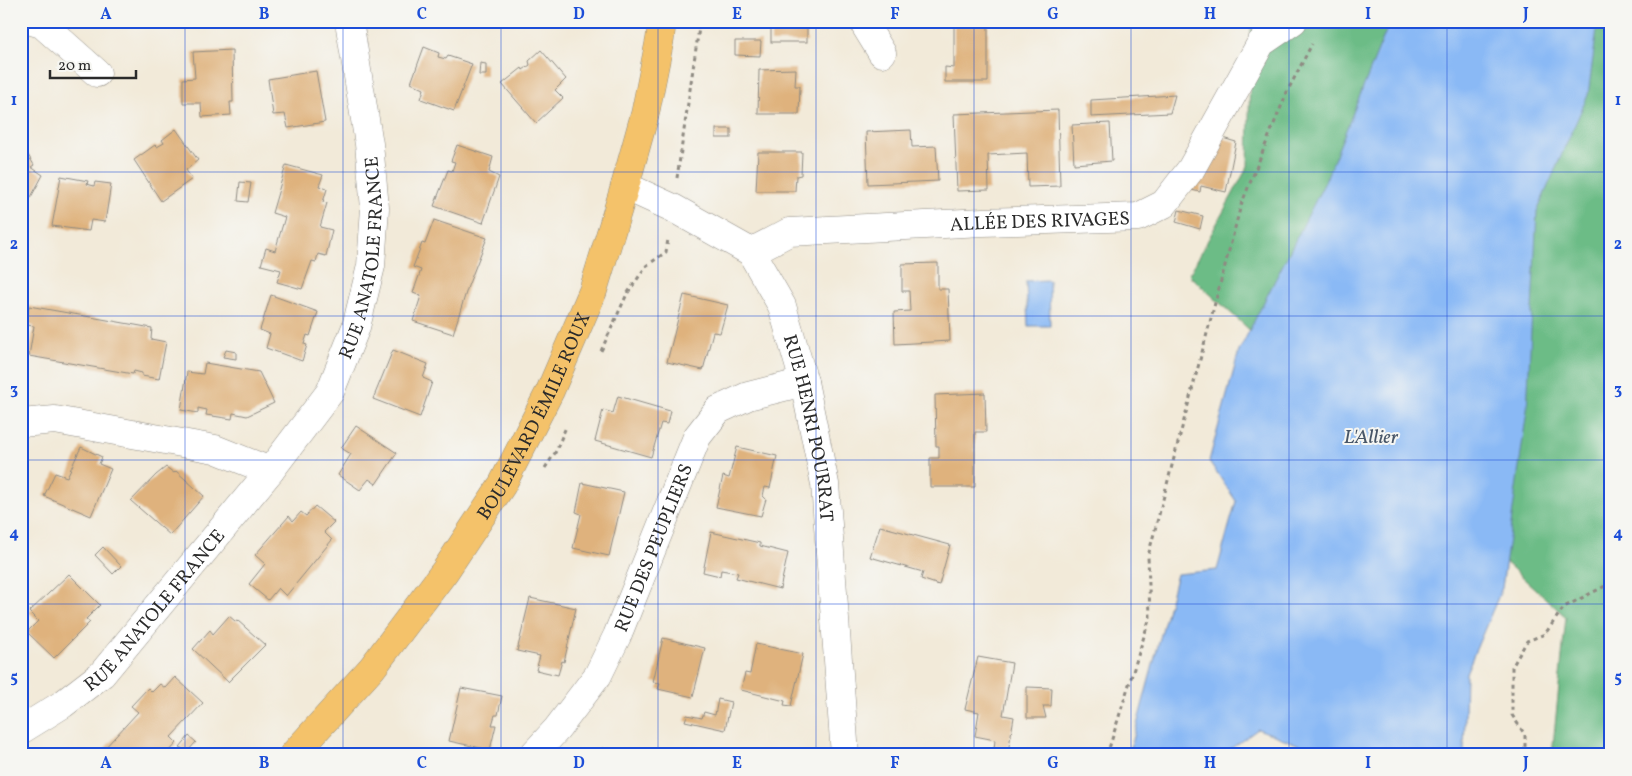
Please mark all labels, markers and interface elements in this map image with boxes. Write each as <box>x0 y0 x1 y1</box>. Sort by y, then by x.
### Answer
text: A <box>100 4 112 26</box>
text: B <box>259 4 270 26</box>
text: C <box>417 4 427 26</box>
text: D <box>573 4 585 26</box>
text: E <box>732 4 742 26</box>
text: F <box>890 4 900 26</box>
text: G <box>1047 4 1059 26</box>
text: H <box>1204 4 1216 26</box>
text: I <box>1365 4 1371 26</box>
text: J <box>1522 4 1529 26</box>
scale bar <box>50 48 136 80</box>
text: 20 m <box>58 56 91 77</box>
text: 1 <box>11 90 17 112</box>
text: 1 <box>1615 90 1621 112</box>
street label: RUE ANATOLE FRANCE <box>333 155 390 363</box>
street label: ALLÉE DES RIVAGES <box>949 206 1130 239</box>
text: 2 <box>10 234 18 256</box>
text: 2 <box>1614 234 1622 256</box>
street label: BOULEVARD ÉMILE ROUX <box>472 309 597 525</box>
street label: RUE HENRI POURRAT <box>776 331 839 523</box>
text: 3 <box>10 379 18 401</box>
text: 3 <box>1614 379 1622 401</box>
water label: L'Allier <box>1344 424 1399 452</box>
street label: RUE DES PEUPLIERS <box>609 460 700 636</box>
text: 4 <box>9 523 19 545</box>
text: 4 <box>1613 523 1623 545</box>
street label: RUE ANATOLE FRANCE <box>79 524 232 698</box>
text: 5 <box>10 667 18 689</box>
text: 5 <box>1614 667 1622 689</box>
text: A <box>100 753 112 775</box>
text: B <box>259 753 270 775</box>
text: C <box>417 753 427 775</box>
text: D <box>573 753 585 775</box>
text: E <box>732 753 742 775</box>
text: F <box>890 753 900 775</box>
text: G <box>1047 753 1059 775</box>
text: H <box>1204 753 1216 775</box>
text: I <box>1365 753 1371 775</box>
text: J <box>1522 753 1529 775</box>

